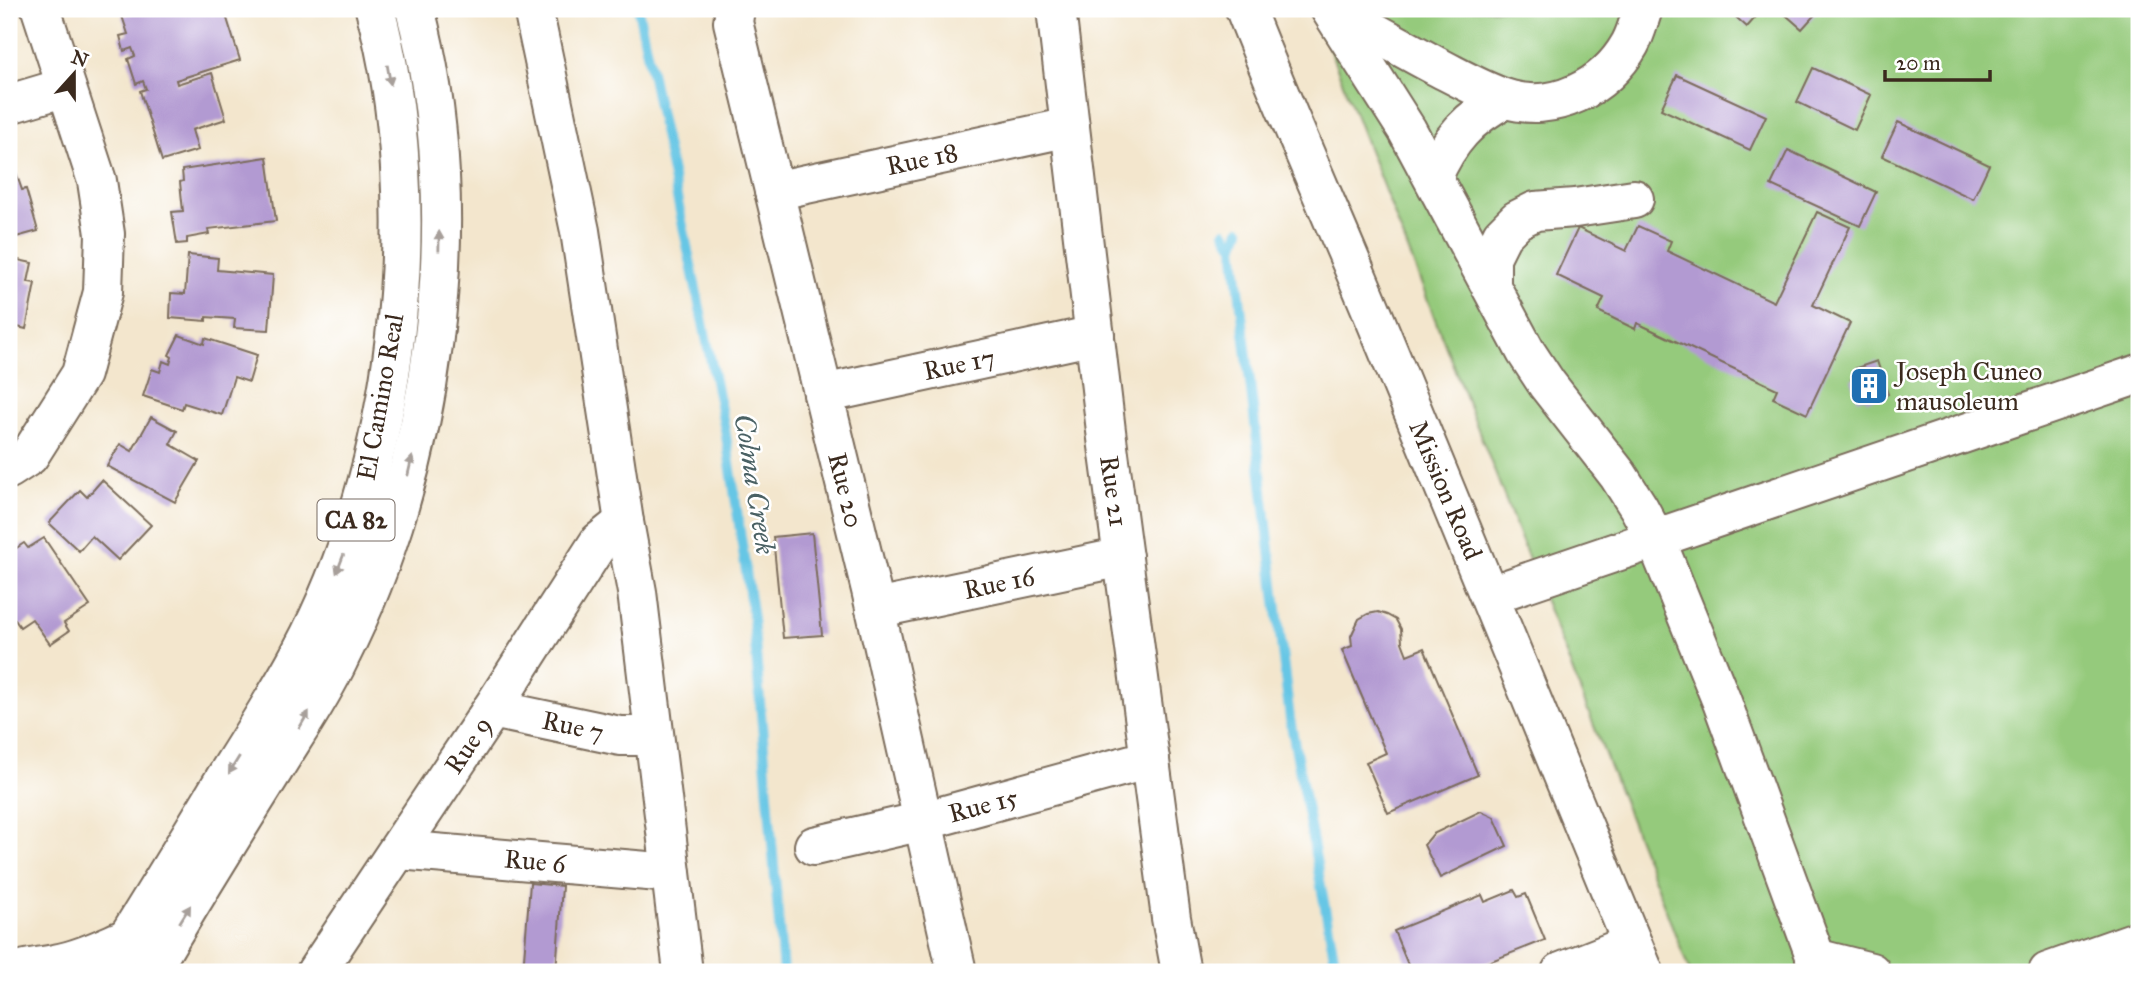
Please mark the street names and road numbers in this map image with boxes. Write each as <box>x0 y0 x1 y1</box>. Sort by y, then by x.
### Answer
street label: Rue 18 <box>883 136 961 182</box>
street label: El Camino Real <box>350 311 410 483</box>
street label: Rue 17 <box>920 341 998 387</box>
street label: Mission Road <box>1402 415 1490 565</box>
street label: Rue 20 <box>821 449 871 531</box>
street label: Rue 21 <box>1093 453 1135 529</box>
road number: CA 82 <box>318 500 394 540</box>
street label: Rue 16 <box>961 560 1038 606</box>
street label: Rue 7 <box>539 704 607 748</box>
street label: Rue 9 <box>437 710 499 780</box>
street label: Rue 15 <box>945 780 1021 830</box>
street label: Rue 6 <box>503 842 568 880</box>

